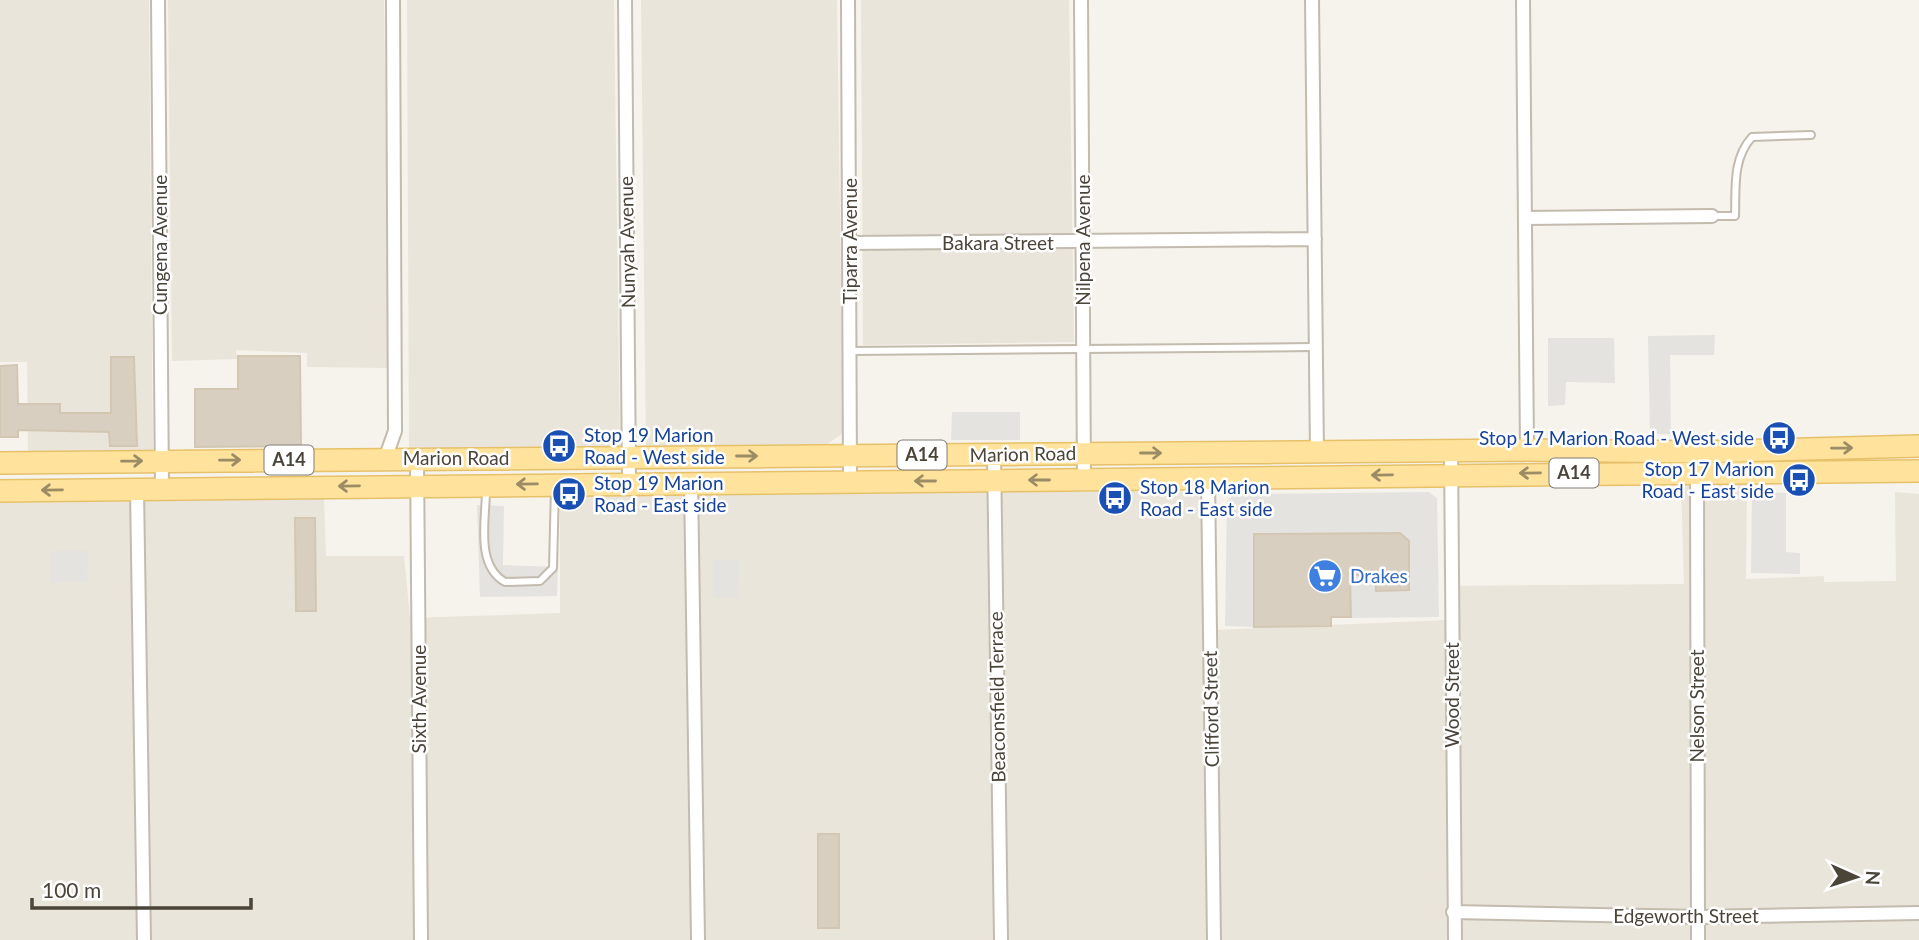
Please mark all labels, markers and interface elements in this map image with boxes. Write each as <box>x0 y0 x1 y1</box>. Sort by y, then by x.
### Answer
street label: Nilpena Avenue <box>1071 174 1094 306</box>
street label: Cungena Avenue <box>148 175 171 315</box>
street label: Nunyah Avenue <box>614 176 639 308</box>
street label: Tiparra Avenue <box>838 178 861 304</box>
street label: Bakara Street <box>942 231 1054 254</box>
bus stop icon: Stop 17 Marion Road - West side <box>1760 419 1798 457</box>
place label: Stop 19 Marion Road - West side <box>584 423 725 468</box>
place label: Stop 17 Marion Road - West side <box>1479 426 1754 449</box>
bus stop icon: Stop 19 Marion Road - West side <box>540 427 578 465</box>
road number: A14 <box>898 440 946 470</box>
street label: Marion Road <box>969 441 1077 466</box>
one-way arrow <box>1830 441 1853 455</box>
road number: A14 <box>264 446 314 474</box>
street label: Marion Road <box>403 446 509 469</box>
one-way arrow <box>1140 446 1163 460</box>
one-way arrow <box>735 449 758 463</box>
one-way arrow <box>218 453 241 467</box>
one-way arrow <box>121 454 144 468</box>
place label: Stop 17 Marion Road - East side <box>1641 457 1774 502</box>
road number: A14 <box>1550 458 1598 488</box>
bus stop icon: Stop 17 Marion Road - East side <box>1780 461 1818 499</box>
one-way arrow <box>1519 466 1542 480</box>
one-way arrow <box>1371 468 1394 482</box>
place label: Stop 19 Marion Road - East side <box>594 471 727 516</box>
one-way arrow <box>1027 473 1050 487</box>
one-way arrow <box>914 474 937 488</box>
bus stop icon: Stop 19 Marion Road - East side <box>550 475 588 513</box>
place label: Stop 18 Marion Road - East side <box>1140 475 1273 520</box>
one-way arrow <box>516 477 539 491</box>
bus stop icon: Stop 18 Marion Road - East side <box>1096 479 1134 517</box>
one-way arrow <box>338 480 361 493</box>
one-way arrow <box>41 483 64 497</box>
supermarket icon: Drakes <box>1306 557 1344 595</box>
place label: Drakes <box>1350 564 1408 587</box>
street label: Beaconsfield Terrace <box>984 611 1009 783</box>
street label: Wood Street <box>1440 642 1463 748</box>
street label: Sixth Avenue <box>407 645 430 753</box>
street label: Nelson Street <box>1685 649 1708 763</box>
street label: Clifford Street <box>1198 650 1223 768</box>
north arrow <box>1821 842 1891 912</box>
scale bar <box>32 866 250 910</box>
text: N <box>1862 870 1885 886</box>
text: 100 m <box>42 877 101 902</box>
street label: Edgeworth Street <box>1613 904 1759 927</box>

